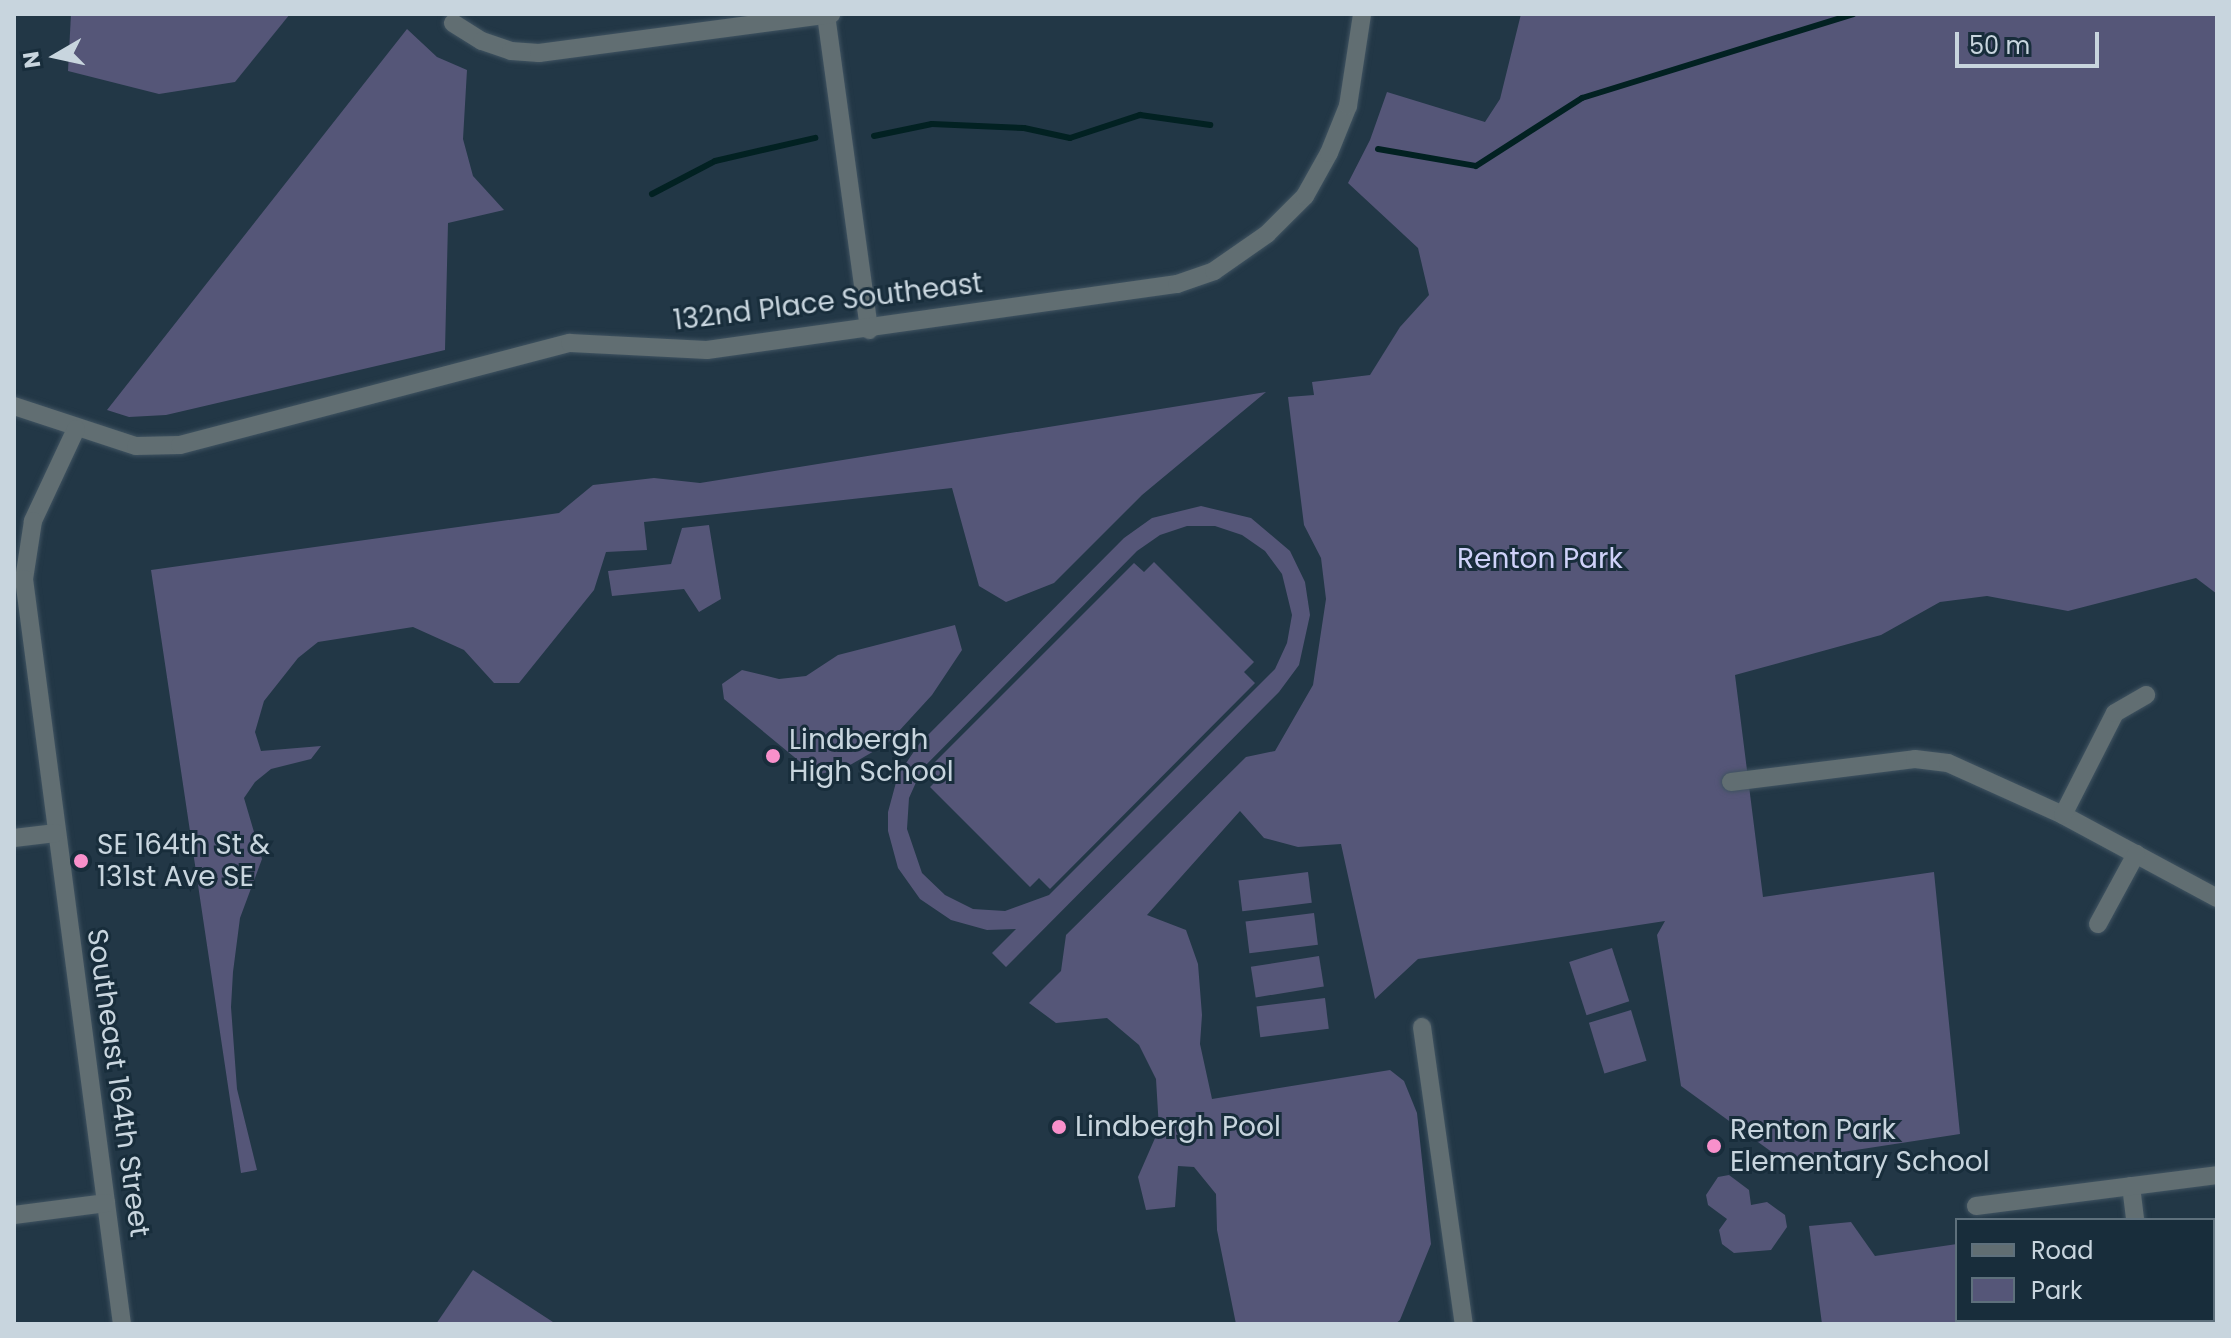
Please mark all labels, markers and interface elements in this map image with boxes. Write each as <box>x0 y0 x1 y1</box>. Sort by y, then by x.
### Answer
north arrow <box>16 16 96 96</box>
scale bar <box>1959 16 2103 66</box>
text: 50 m <box>1969 29 2030 62</box>
text: N <box>15 49 48 70</box>
street label: 132nd Place Southeast <box>672 266 984 338</box>
park label: Renton Park <box>1457 542 1623 576</box>
place label: Lindbergh High School <box>789 723 954 789</box>
marker: Lindbergh High School <box>764 747 782 765</box>
place label: SE 164th St & 131st Ave SE <box>97 828 270 894</box>
marker: SE 164th St & 131st Ave SE <box>72 852 90 870</box>
street label: Southeast 164th Street <box>80 927 156 1239</box>
place label: Lindbergh Pool <box>1075 1110 1281 1144</box>
place label: Renton Park Elementary School <box>1730 1113 1990 1179</box>
marker: Lindbergh Pool <box>1050 1118 1068 1136</box>
marker: Renton Park Elementary School <box>1705 1137 1723 1155</box>
legend <box>1955 1218 2215 1322</box>
text: Road <box>2031 1234 2093 1267</box>
text: Park <box>2031 1274 2082 1307</box>

